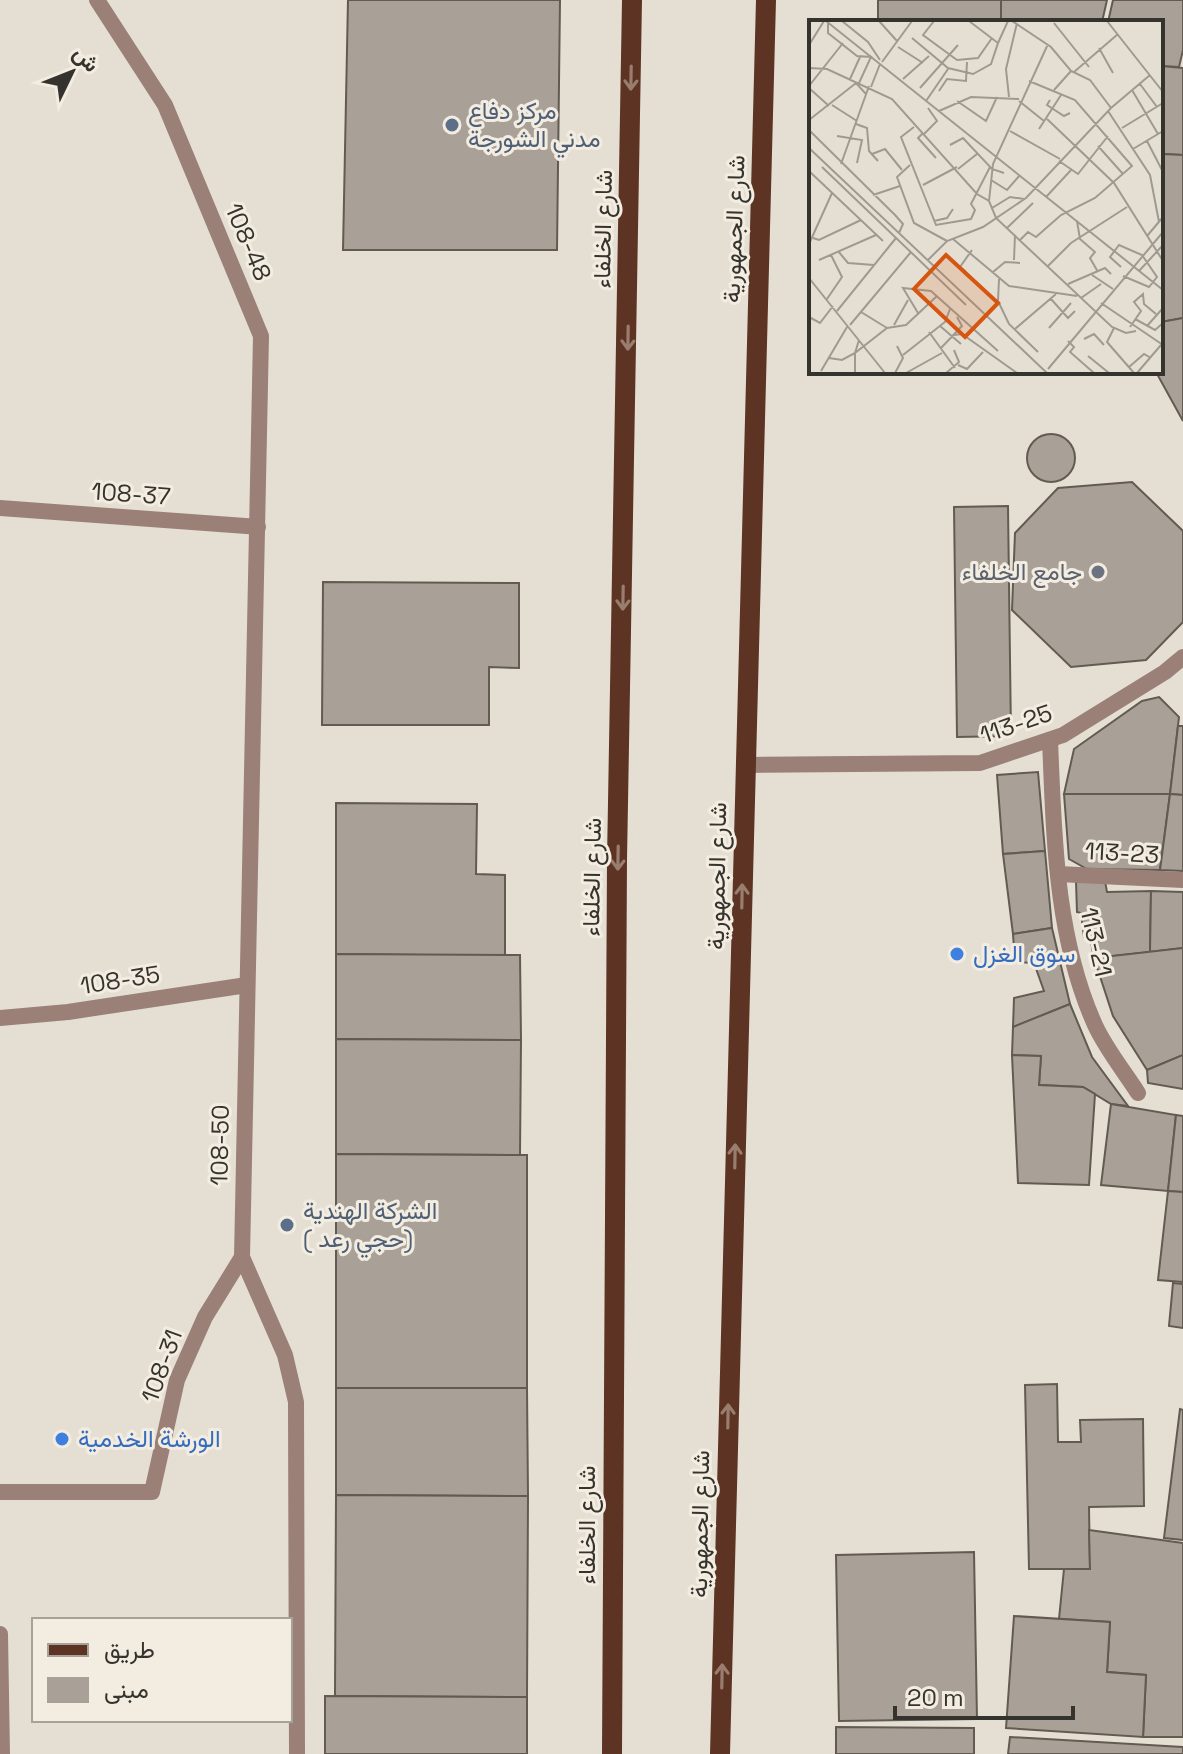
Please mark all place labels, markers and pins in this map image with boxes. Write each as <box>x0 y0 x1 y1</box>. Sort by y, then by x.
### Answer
place label: مركز دفاع مدني الشورجة <box>468 95 600 158</box>
marker: مركز دفاع مدني الشورجة <box>443 116 461 134</box>
place label: جامع الخلفاء <box>962 556 1082 589</box>
marker: جامع الخلفاء <box>1089 563 1107 581</box>
place label: سوق الغزل <box>973 938 1076 969</box>
marker: سوق الغزل <box>948 945 966 963</box>
place label: الشركة الهندية ( حجي رعد) <box>303 1195 437 1258</box>
marker: الشركة الهندية ( حجي رعد) <box>278 1216 296 1234</box>
place label: الورشة الخدمية <box>78 1423 221 1454</box>
marker: الورشة الخدمية <box>53 1430 71 1448</box>

